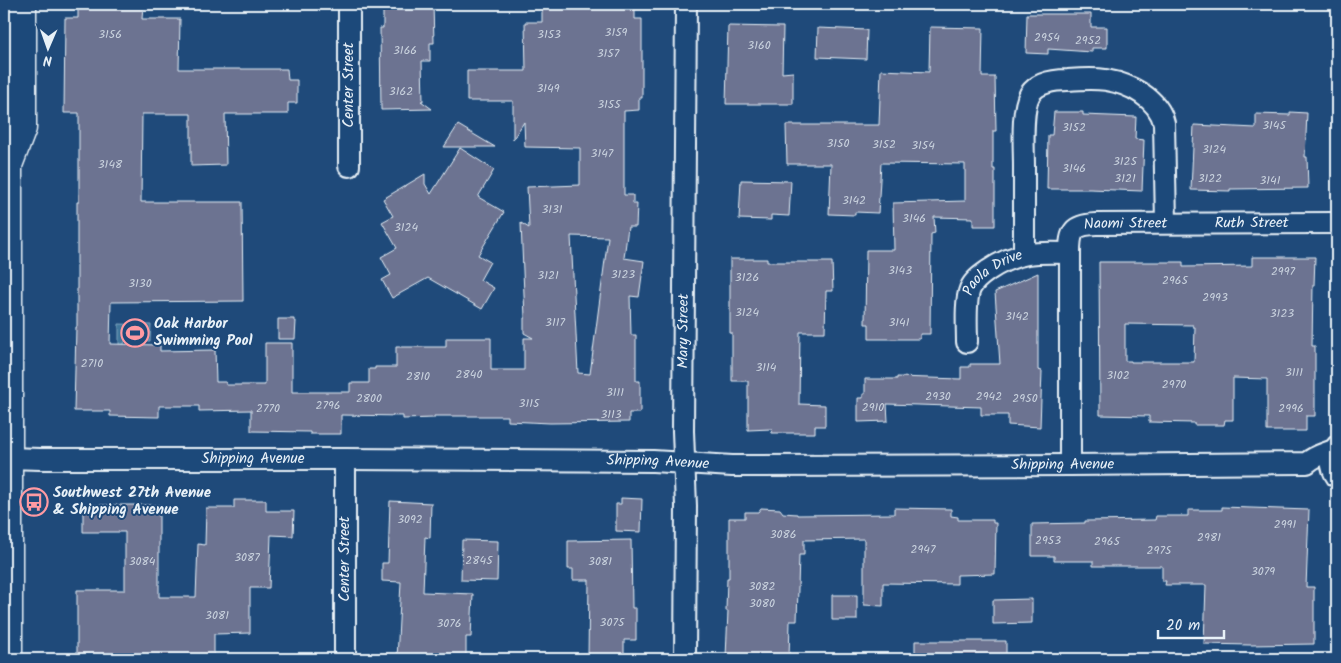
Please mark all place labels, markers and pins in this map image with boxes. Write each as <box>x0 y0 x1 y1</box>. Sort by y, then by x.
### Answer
place label: Oak Harbor Swimming Pool <box>154 312 253 353</box>
sports icon: Oak Harbor Swimming Pool <box>120 318 150 348</box>
place label: Southwest 27th Avenue & Shipping Avenue <box>53 481 212 522</box>
bus stop icon: Southwest 27th Avenue & Shipping Avenue <box>19 487 49 517</box>

